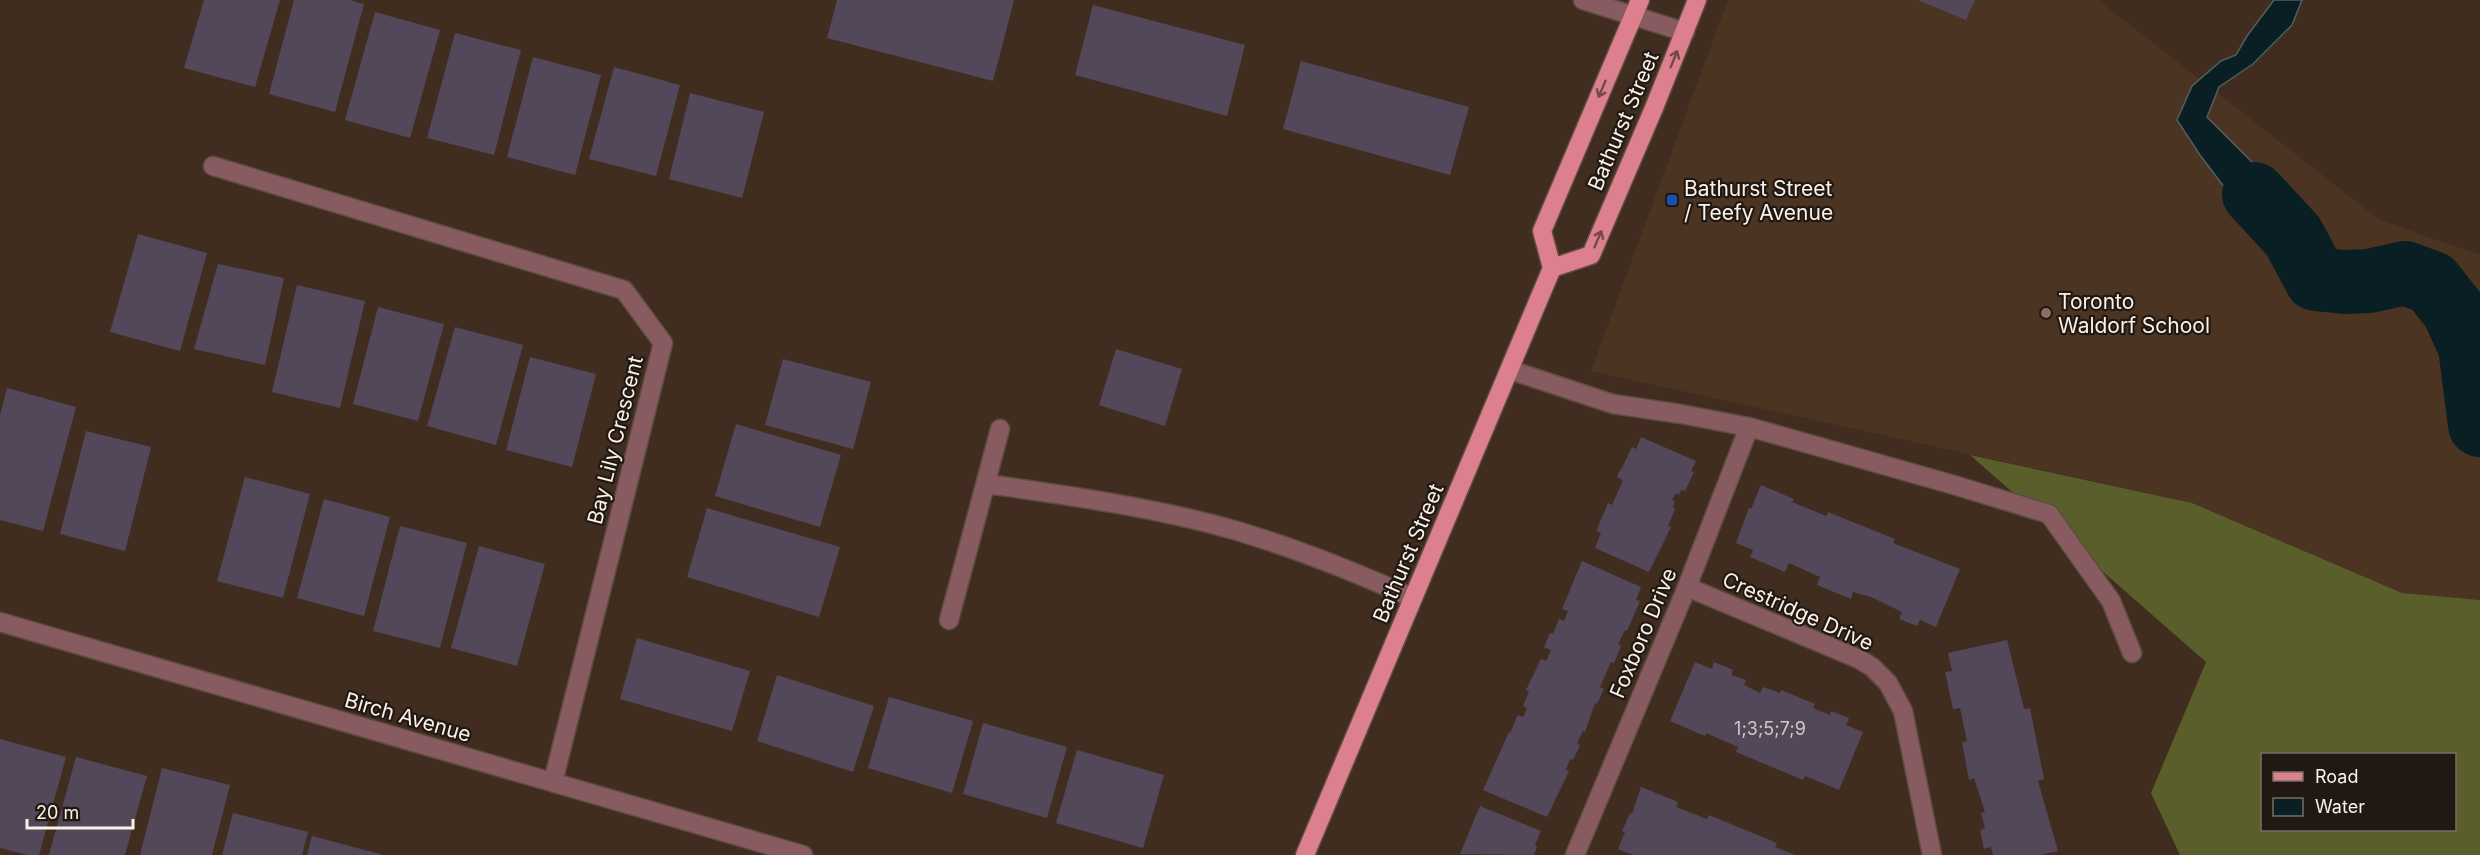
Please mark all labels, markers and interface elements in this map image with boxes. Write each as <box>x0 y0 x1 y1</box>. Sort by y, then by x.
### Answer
street label: Bathurst Street <box>1583 48 1664 194</box>
one-way arrow <box>1669 50 1680 69</box>
one-way arrow <box>1596 79 1607 97</box>
place label: Bathurst Street / Teefy Avenue <box>1684 176 1833 225</box>
marker: Bathurst Street / Teefy Avenue <box>1665 193 1679 207</box>
one-way arrow <box>1593 230 1604 248</box>
place label: Toronto Waldorf School <box>2058 289 2210 338</box>
marker: Toronto Waldorf School <box>2039 306 2053 320</box>
street label: Bay Lily Crescent <box>582 353 648 527</box>
street label: Bathurst Street <box>1368 480 1449 626</box>
street label: Foxboro Drive <box>1604 564 1682 702</box>
street label: Crestridge Drive <box>1719 567 1877 655</box>
street label: Birch Avenue <box>342 687 474 747</box>
house number: 1;3;5;7;9 <box>1734 718 1806 739</box>
legend <box>2261 753 2456 831</box>
text: Road <box>2315 766 2358 787</box>
scale bar <box>27 792 134 830</box>
text: Water <box>2315 796 2365 817</box>
text: 20 m <box>36 802 79 823</box>

